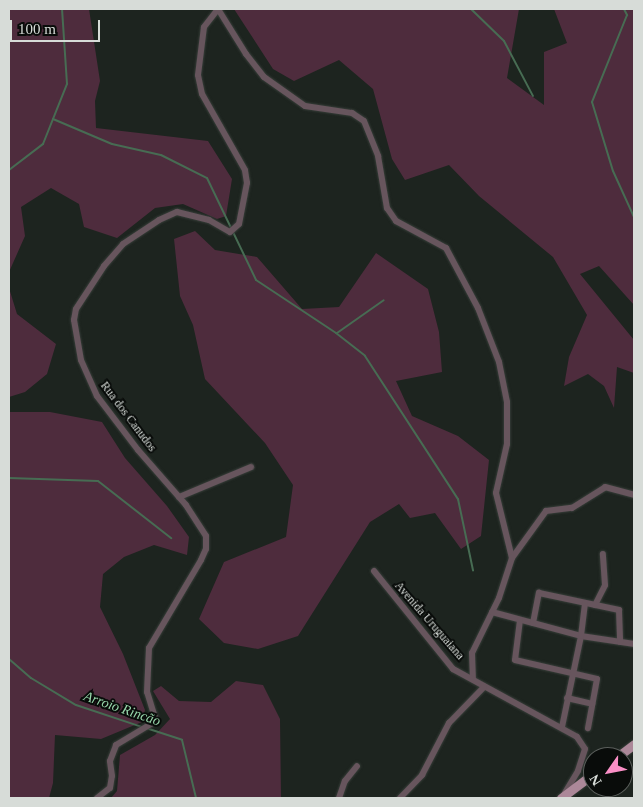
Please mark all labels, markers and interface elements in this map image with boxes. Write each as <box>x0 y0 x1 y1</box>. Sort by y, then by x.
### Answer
scale bar <box>12 10 102 42</box>
text: 100 m <box>18 21 56 37</box>
street label: Rua dos Canudos <box>97 379 159 455</box>
street label: Avenida Uruguaiana <box>391 579 467 663</box>
water label: Arroio Rincão <box>81 688 163 730</box>
north arrow <box>583 747 633 797</box>
text: N <box>587 772 605 788</box>

